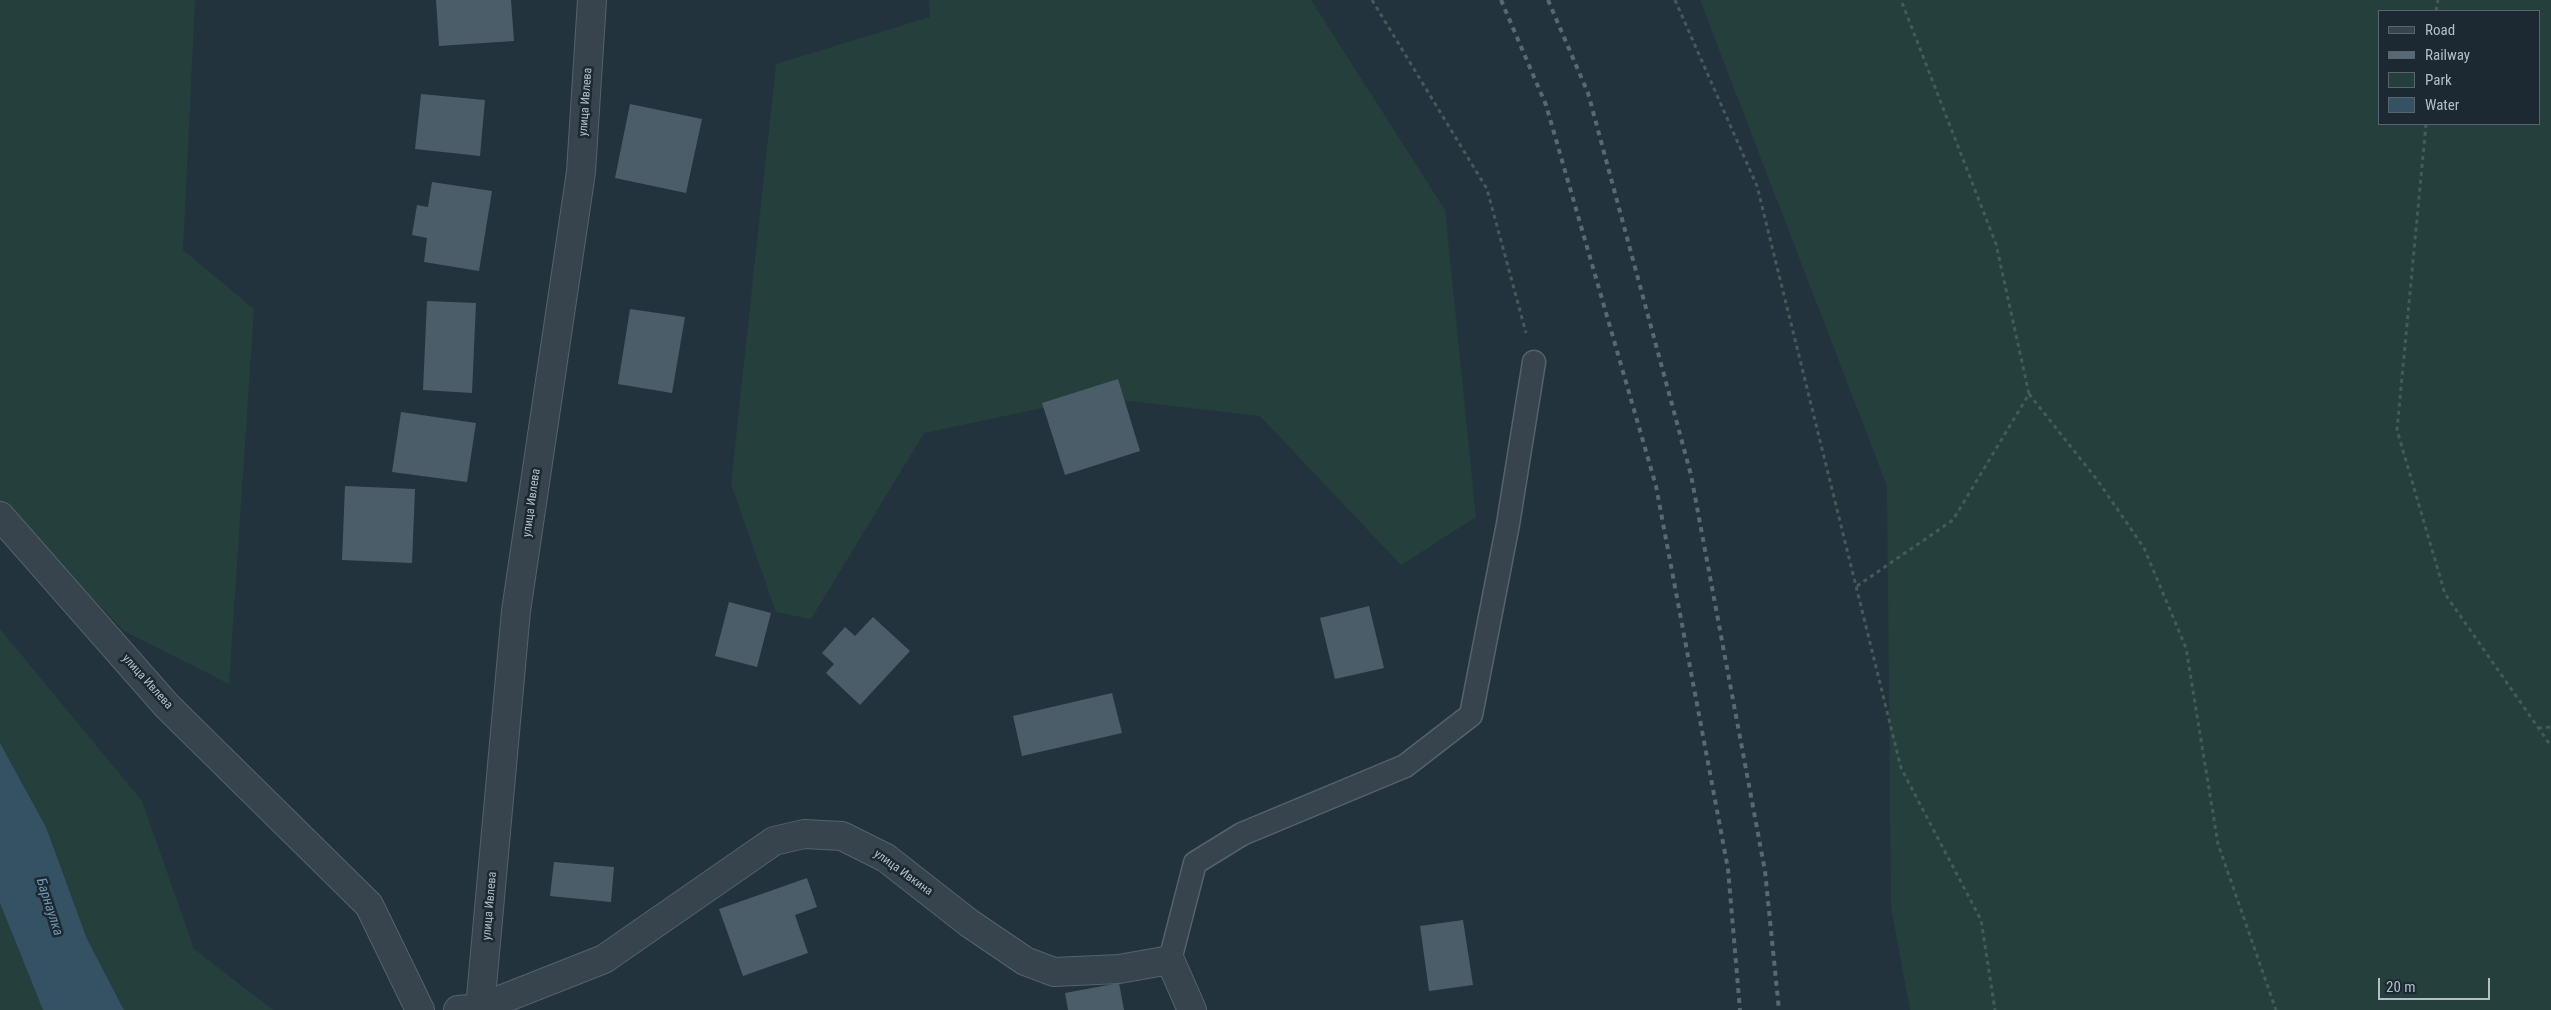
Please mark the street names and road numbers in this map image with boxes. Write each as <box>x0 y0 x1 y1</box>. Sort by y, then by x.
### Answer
street label: улица Ивлева <box>576 67 596 137</box>
street label: улица Ивлева <box>520 468 544 538</box>
street label: улица Ивлева <box>119 652 175 712</box>
street label: улица Ивкина <box>871 847 935 899</box>
street label: улица Ивлева <box>480 871 500 941</box>

